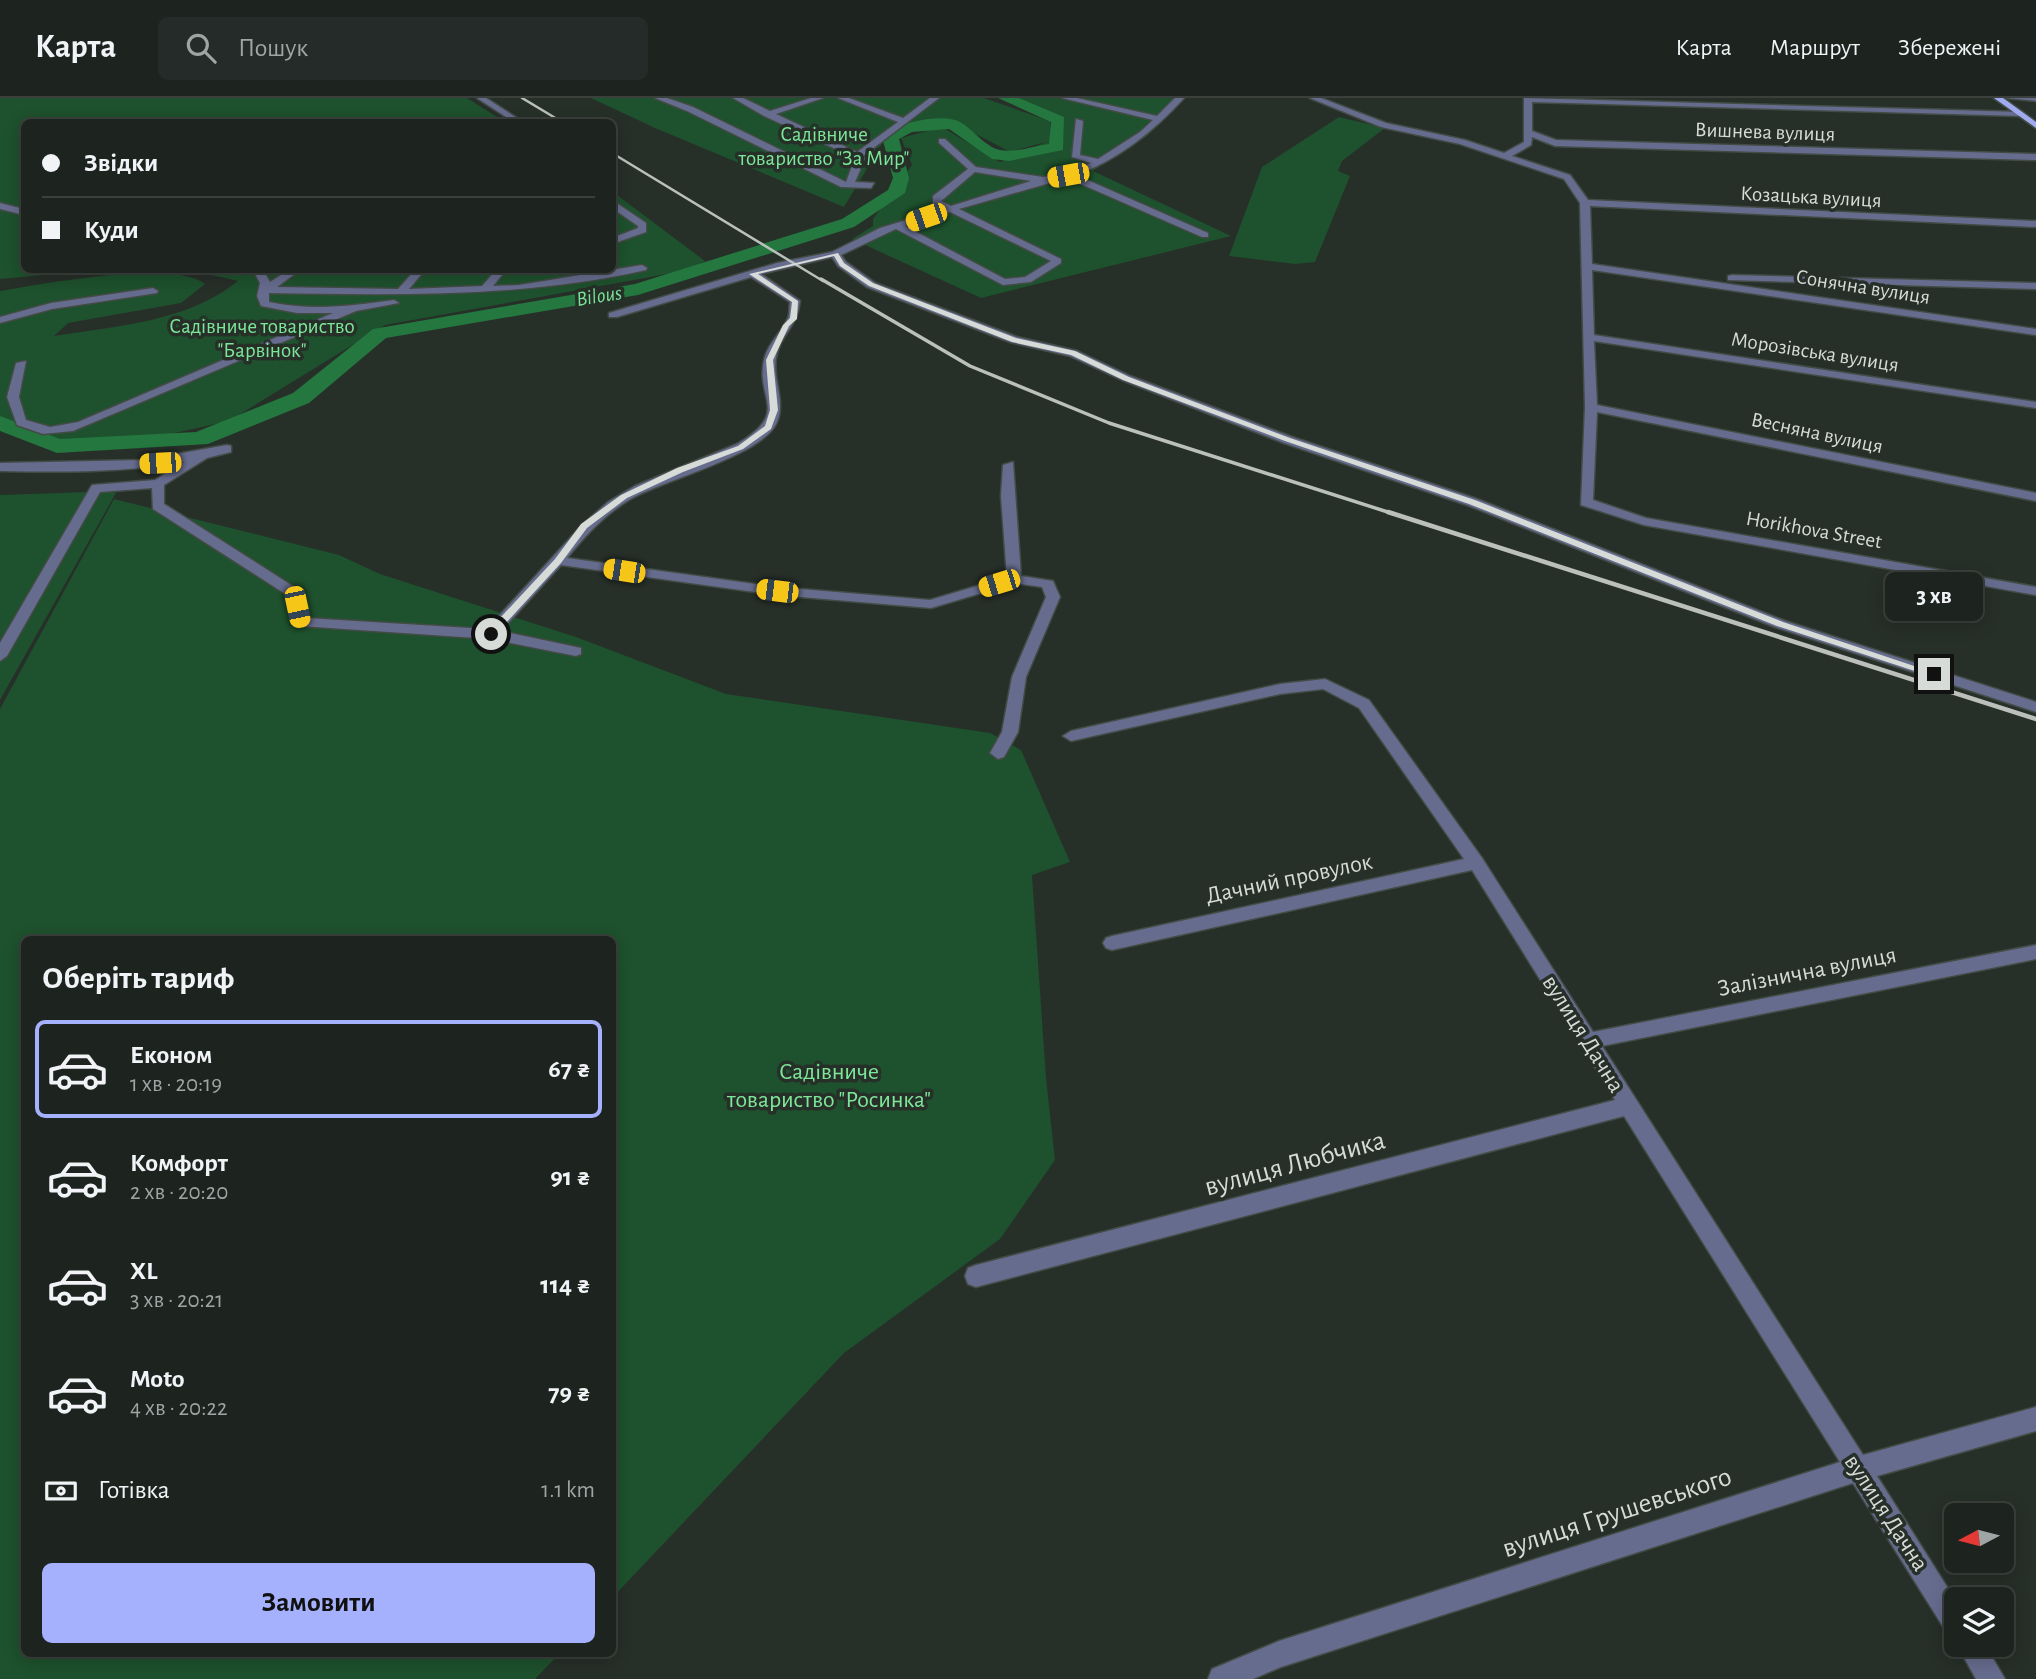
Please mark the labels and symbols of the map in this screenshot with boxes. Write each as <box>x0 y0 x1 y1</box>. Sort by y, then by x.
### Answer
street label: Вишнева вулиця <box>1694 119 1836 145</box>
park label: Садівниче товариство "За Мир" <box>738 124 909 169</box>
car <box>1046 161 1091 189</box>
street label: Козацька вулиця <box>1740 183 1882 211</box>
car <box>903 200 950 234</box>
street label: Сонячна вулиця <box>1794 266 1932 308</box>
water label: Bilous <box>575 282 624 310</box>
park label: Садівниче товариство "Барвінок" <box>169 316 355 361</box>
street label: Морозівська вулиця <box>1730 328 1900 376</box>
street label: Весняна вулиця <box>1749 409 1885 457</box>
car <box>139 451 182 475</box>
street label: Horikhova Street <box>1744 508 1884 552</box>
car <box>602 557 647 585</box>
car <box>976 567 1023 599</box>
callout: 3 хв <box>1885 573 1983 622</box>
car <box>755 578 800 604</box>
car <box>283 584 312 630</box>
route start <box>475 618 507 650</box>
route end <box>1918 658 1950 690</box>
street label: Дачний провулок <box>1203 850 1375 908</box>
street label: Залізнична вулиця <box>1716 943 1898 1001</box>
street label: вулиця Дачна <box>1537 971 1629 1097</box>
park label: Садівниче товариство "Росинка" <box>726 1060 931 1112</box>
street label: вулиця Любчика <box>1202 1126 1389 1202</box>
street label: вулиця Дачна <box>1840 1451 1932 1576</box>
street label: вулиця Грушевського <box>1499 1463 1735 1563</box>
north arrow <box>1944 1503 2014 1573</box>

